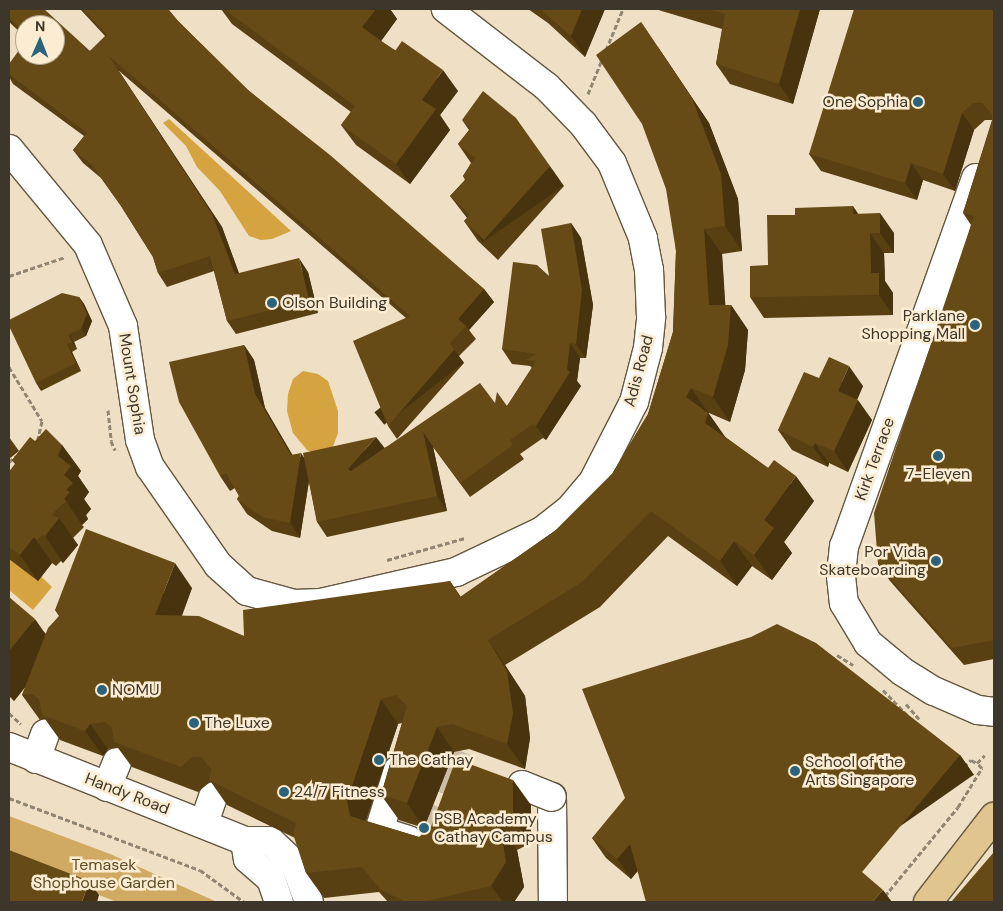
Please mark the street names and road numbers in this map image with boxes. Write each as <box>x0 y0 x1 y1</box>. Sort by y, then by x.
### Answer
street label: Mount Sophia <box>115 332 149 436</box>
street label: Adis Road <box>620 333 658 409</box>
street label: Kirk Terrace <box>851 415 899 503</box>
street label: Handy Road <box>82 769 172 819</box>

